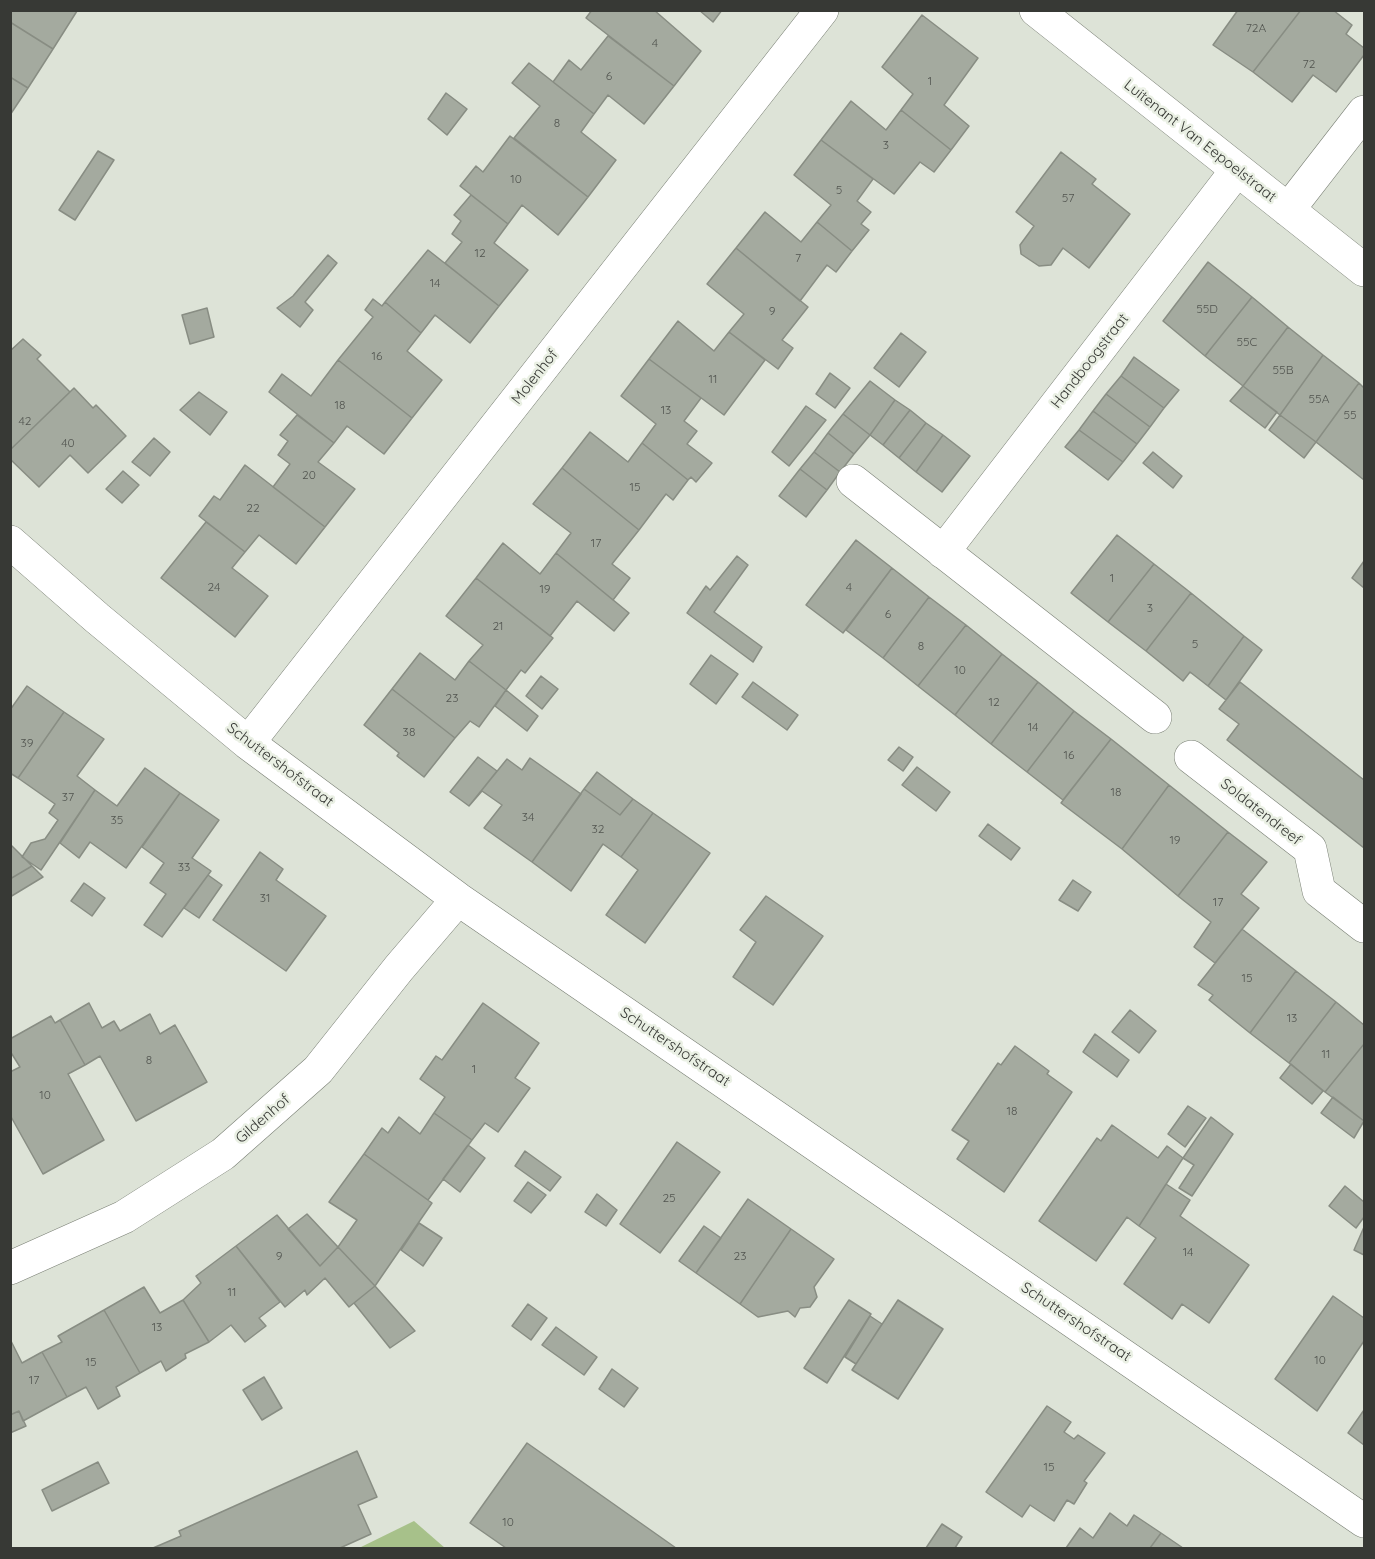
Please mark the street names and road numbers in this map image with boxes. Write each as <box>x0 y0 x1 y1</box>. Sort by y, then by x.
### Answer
street label: Luitenant Van Eepoelstraat <box>1120 76 1280 206</box>
street label: Handboogstraat <box>1047 310 1133 412</box>
street label: Molenhof <box>508 346 562 408</box>
street label: Schuttershofstraat <box>223 719 337 811</box>
street label: Soldatendreef <box>1217 775 1305 849</box>
street label: Schuttershofstraat <box>617 1004 733 1090</box>
street label: Gildenhof <box>232 1091 294 1147</box>
street label: Schuttershofstraat <box>1018 1279 1134 1365</box>

